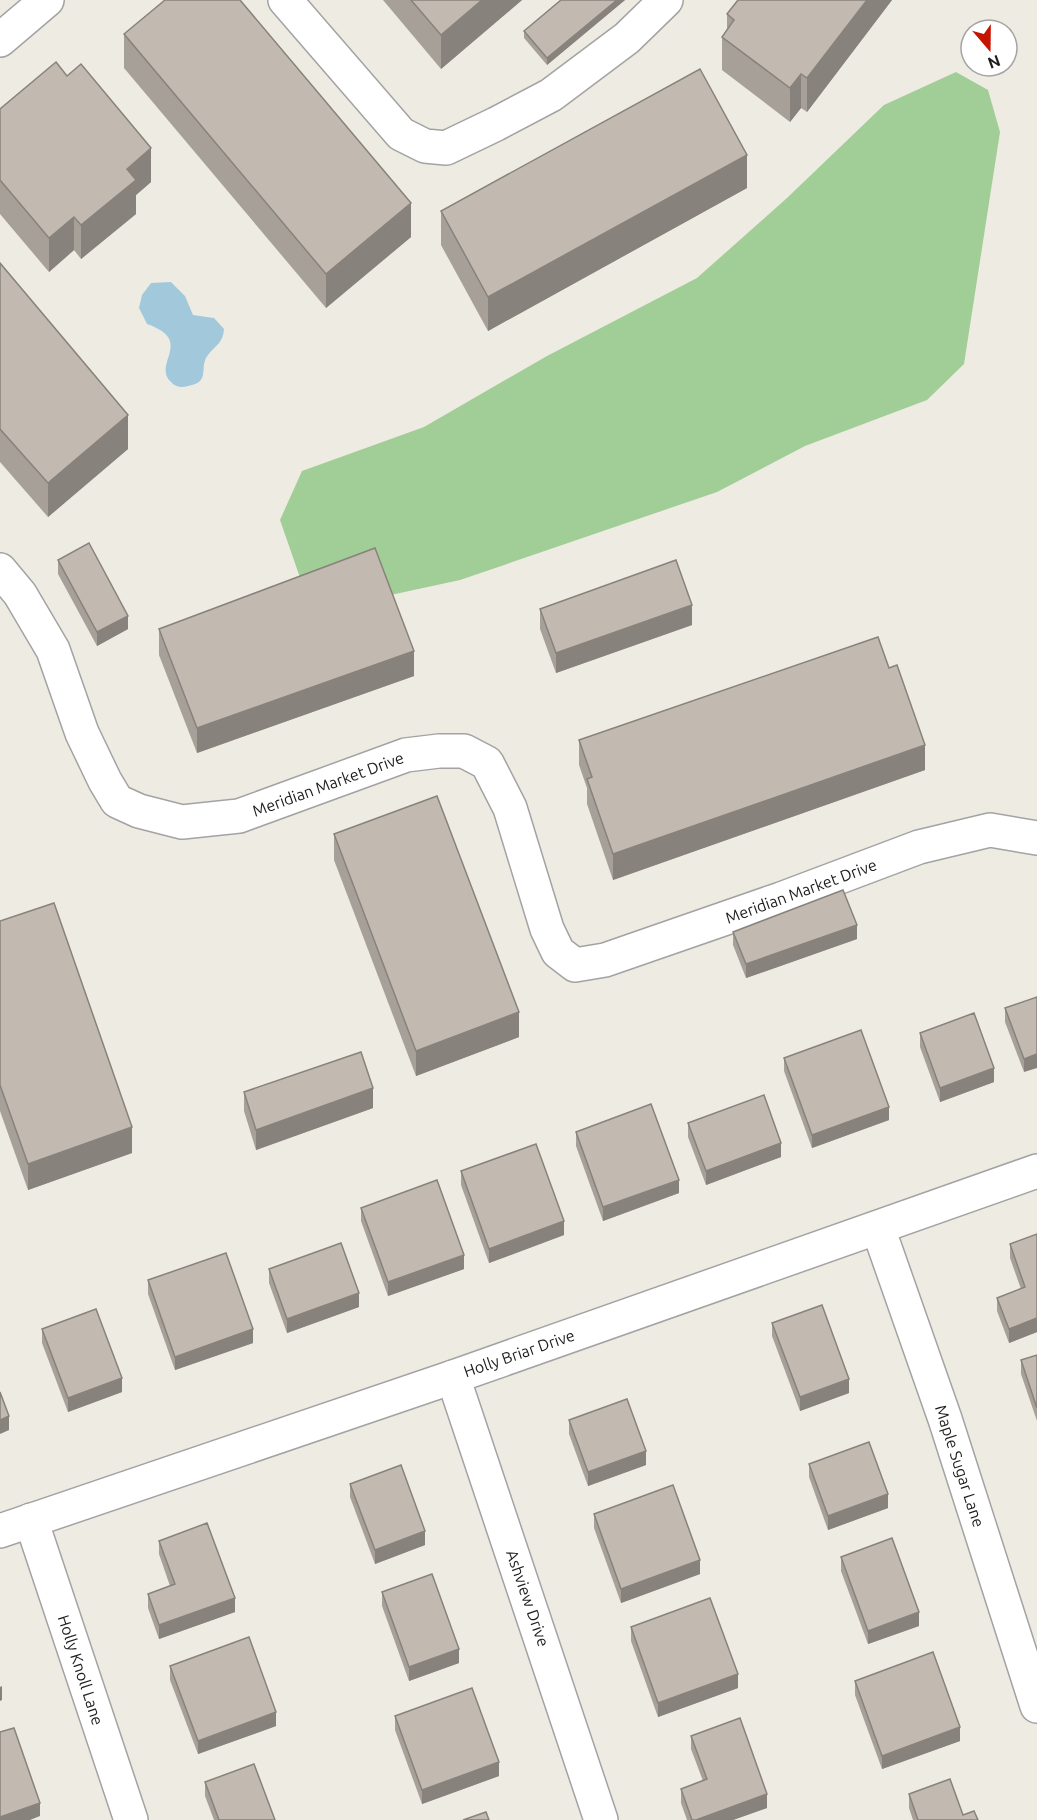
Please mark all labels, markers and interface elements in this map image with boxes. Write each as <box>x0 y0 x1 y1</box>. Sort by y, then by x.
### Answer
north arrow <box>959 18 1019 78</box>
text: N <box>985 52 1003 73</box>
street label: Meridian Market Drive <box>250 748 406 820</box>
street label: Meridian Market Drive <box>723 855 879 927</box>
street label: Holly Briar Drive <box>461 1326 577 1380</box>
street label: Maple Sugar Lane <box>932 1403 988 1529</box>
street label: Ashview Drive <box>503 1547 553 1649</box>
street label: Holly Knoll Lane <box>55 1613 107 1727</box>

